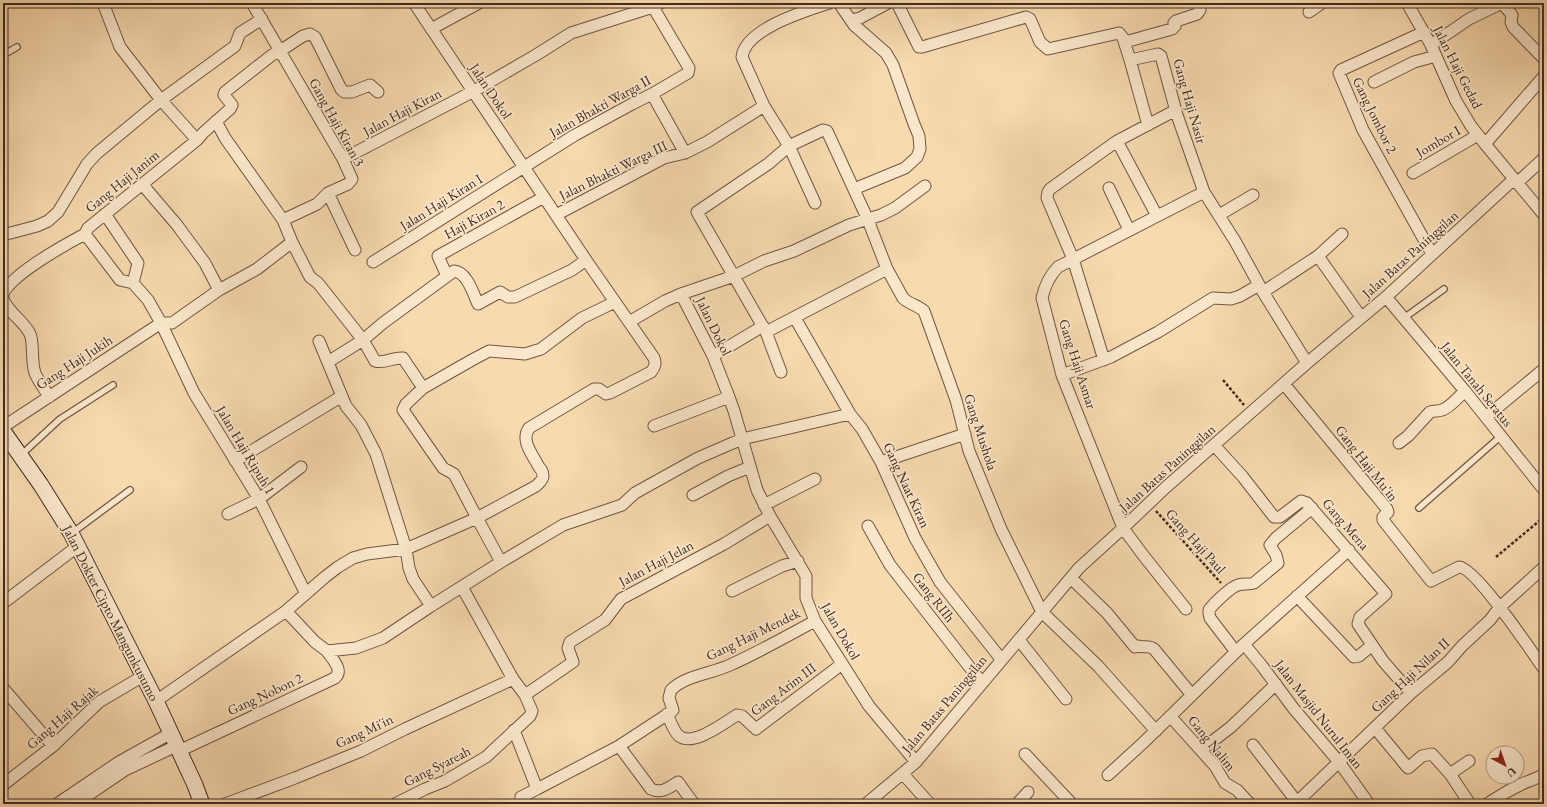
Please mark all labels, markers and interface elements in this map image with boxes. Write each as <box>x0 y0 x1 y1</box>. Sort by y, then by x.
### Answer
street label: Jalan Haji Gedad <box>1429 22 1487 112</box>
street label: Gang Haji Nasir <box>1169 56 1211 146</box>
street label: Jalan Dokol <box>465 59 517 123</box>
street label: Jalan Bhakti Warga II <box>545 71 654 142</box>
street label: Gang Jombor 2 <box>1349 74 1401 156</box>
street label: Gang Haji Kiran 3 <box>305 75 369 170</box>
street label: Jalan Haji Kiran <box>359 84 445 141</box>
street label: Jombor I <box>1411 121 1464 162</box>
street label: Jalan Bhakti Warga III <box>555 136 670 204</box>
street label: Gang Haji Janim <box>81 146 163 216</box>
street label: Jalan Haji Kiran I <box>396 169 486 235</box>
street label: Haji Kiran 2 <box>441 195 508 243</box>
street label: Jalan Batas Paninggilan <box>1357 206 1462 303</box>
street label: Jalan Dokol <box>692 293 736 359</box>
street label: Gang Haji Asmar <box>1055 317 1101 412</box>
street label: Gang Haji Jukih <box>32 331 116 393</box>
street label: Jalan Tanah Seratus <box>1436 337 1517 431</box>
street label: Gang Mushola <box>960 391 1002 473</box>
street label: Jalan Haji Ripuh 1 <box>212 401 280 498</box>
street label: Jalan Batas Paninggilan <box>1114 420 1219 517</box>
street label: Gang Haji Mu'in <box>1332 421 1403 505</box>
street label: Gang Naat Kiran <box>879 439 935 531</box>
street label: Gang Mena <box>1319 494 1374 554</box>
street label: Gang Haji Paul <box>1162 505 1230 578</box>
street label: Jalan Dokter Cipto Mangunkusumo <box>58 521 163 704</box>
street label: Jalan Haji Jelan <box>615 535 697 591</box>
street label: Gang RIIh <box>909 568 959 626</box>
street label: Jalan Dokol <box>817 598 865 664</box>
street label: Gang Haji Mendek <box>703 603 803 665</box>
street label: Gang Haji Nilan II <box>1367 634 1453 716</box>
street label: Jalan Batas Paninggilan <box>897 650 991 758</box>
street label: Jalan Masjid Nurul Iman <box>1270 655 1368 773</box>
street label: Gang Arim III <box>746 658 820 720</box>
street label: Gang Nobon 2 <box>224 669 306 719</box>
street label: Gang Haji Rajak <box>23 681 102 753</box>
street label: Gang Mi'in <box>332 710 396 752</box>
street label: Gang Nalim <box>1184 712 1240 775</box>
street label: Gang Syareah <box>400 741 474 791</box>
north arrow <box>1485 745 1525 785</box>
text: U <box>1503 765 1519 781</box>

